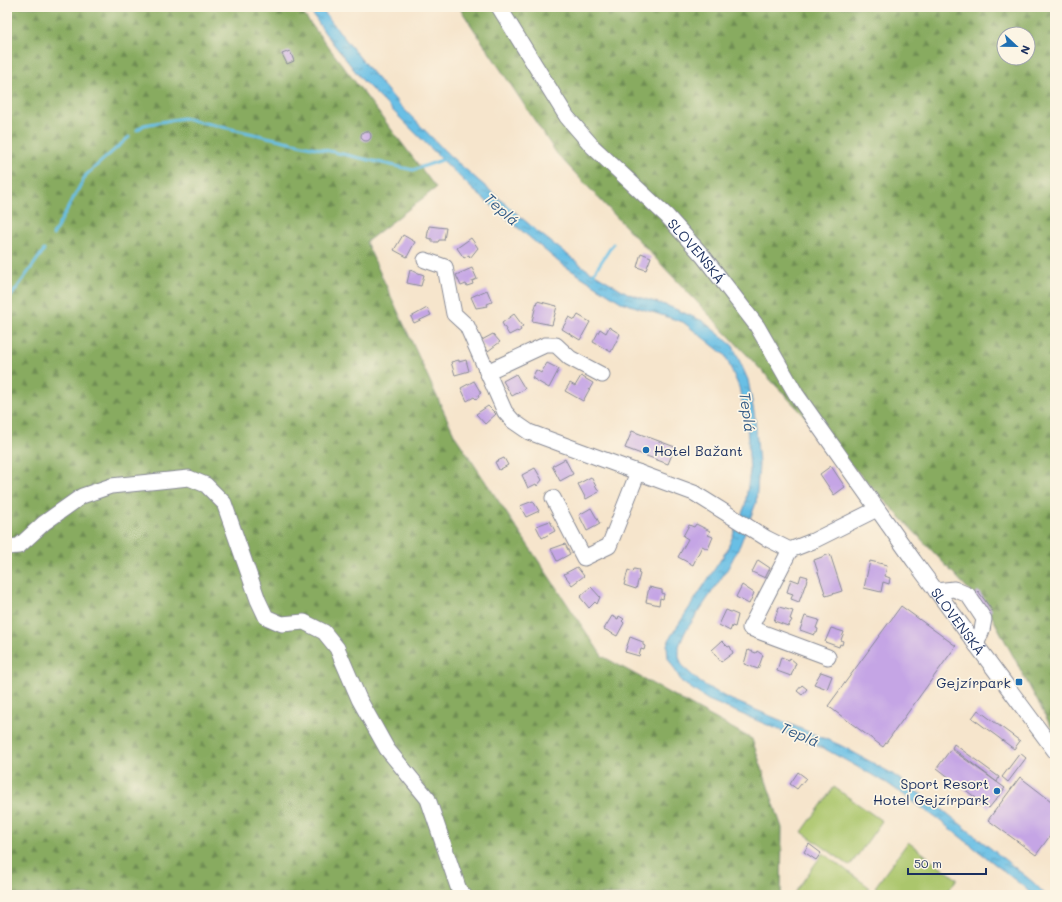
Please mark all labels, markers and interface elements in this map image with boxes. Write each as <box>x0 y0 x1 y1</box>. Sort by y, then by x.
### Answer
north arrow <box>996 26 1036 66</box>
text: N <box>1017 43 1034 57</box>
water label: Teplá <box>480 188 524 230</box>
street label: SLOVENSKÁ <box>664 214 730 287</box>
water label: Teplá <box>735 391 761 433</box>
place label: Hotel Bažant <box>654 441 743 460</box>
marker: Hotel Bažant <box>641 445 651 455</box>
street label: SLOVENSKÁ <box>927 583 990 659</box>
place label: Gejzírpark <box>936 673 1011 692</box>
marker: Gejzírpark <box>1014 677 1024 687</box>
water label: Teplá <box>778 717 822 751</box>
place label: Sport Resort Hotel Gejzírpark <box>873 774 989 809</box>
marker: Sport Resort Hotel Gejzírpark <box>992 786 1002 796</box>
scale bar <box>908 850 986 876</box>
text: 50 m <box>914 855 942 871</box>

